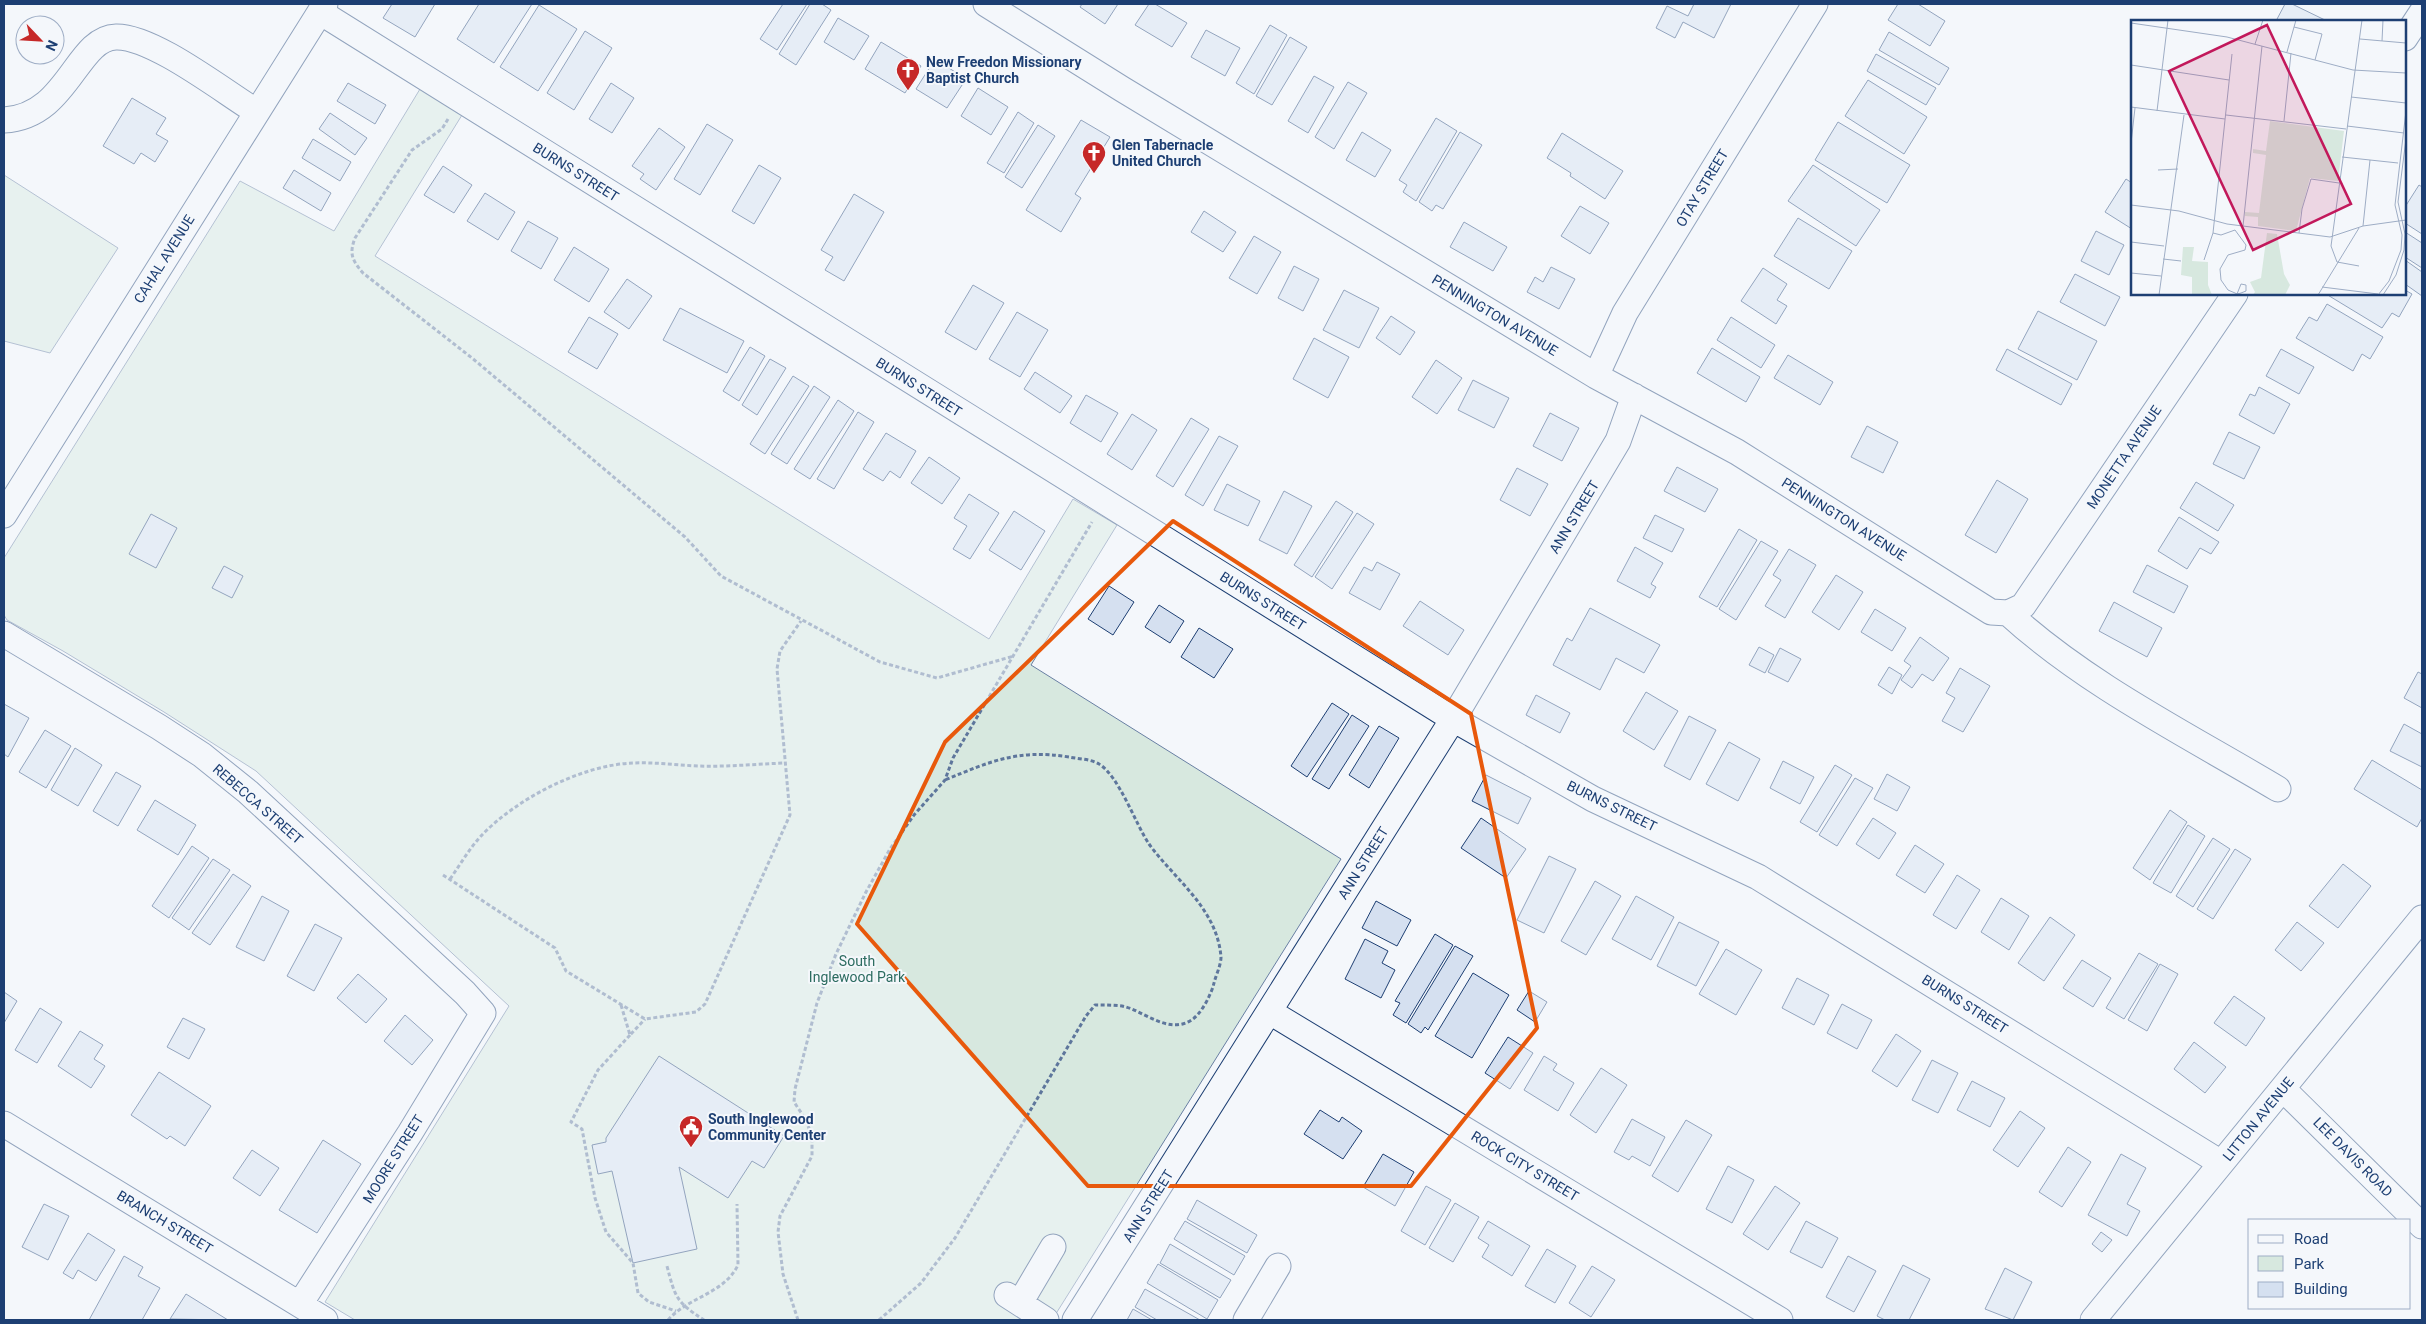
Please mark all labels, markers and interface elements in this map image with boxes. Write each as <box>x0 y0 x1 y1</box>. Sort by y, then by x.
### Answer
north arrow <box>15 15 65 65</box>
inset map <box>2131 20 2406 295</box>
text: N <box>42 38 61 53</box>
place label: New Freedon Missionary Baptist Church <box>926 54 1082 86</box>
church icon: New Freedon Missionary Baptist Church <box>895 57 921 91</box>
place label: Glen Tabernacle United Church <box>1112 137 1214 169</box>
street label: BURNS STREET <box>530 139 622 205</box>
church icon: Glen Tabernacle United Church <box>1081 140 1107 174</box>
street label: OTAY STREET <box>1673 146 1732 230</box>
street label: CAHAL AVENUE <box>130 212 198 306</box>
street label: PENNINGTON AVENUE <box>1429 271 1561 359</box>
street label: BURNS STREET <box>873 354 965 420</box>
street label: MONETTA AVENUE <box>2083 402 2165 512</box>
street label: PENNINGTON AVENUE <box>1779 474 1909 564</box>
street label: ANN STREET <box>1546 477 1602 556</box>
street label: BURNS STREET <box>1217 568 1309 634</box>
street label: REBECCA STREET <box>210 761 307 848</box>
street label: BURNS STREET <box>1564 777 1660 835</box>
street label: ANN STREET <box>1334 823 1392 902</box>
park label: South Inglewood Park <box>809 953 906 985</box>
street label: BURNS STREET <box>1919 971 2011 1037</box>
street label: LITTON AVENUE <box>2219 1074 2297 1164</box>
street label: MOORE STREET <box>359 1111 427 1206</box>
place label: South Inglewood Community Center <box>708 1111 826 1143</box>
public building icon: South Inglewood Community Center <box>678 1114 704 1148</box>
street label: LEE DAVIS ROAD <box>2310 1114 2396 1200</box>
street label: ROCK CITY STREET <box>1468 1128 1582 1205</box>
street label: ANN STREET <box>1119 1166 1177 1245</box>
street label: BRANCH STREET <box>114 1187 216 1257</box>
legend <box>2248 1219 2411 1309</box>
text: Road <box>2294 1230 2328 1248</box>
text: Park <box>2294 1255 2325 1273</box>
text: Building <box>2294 1280 2348 1298</box>

